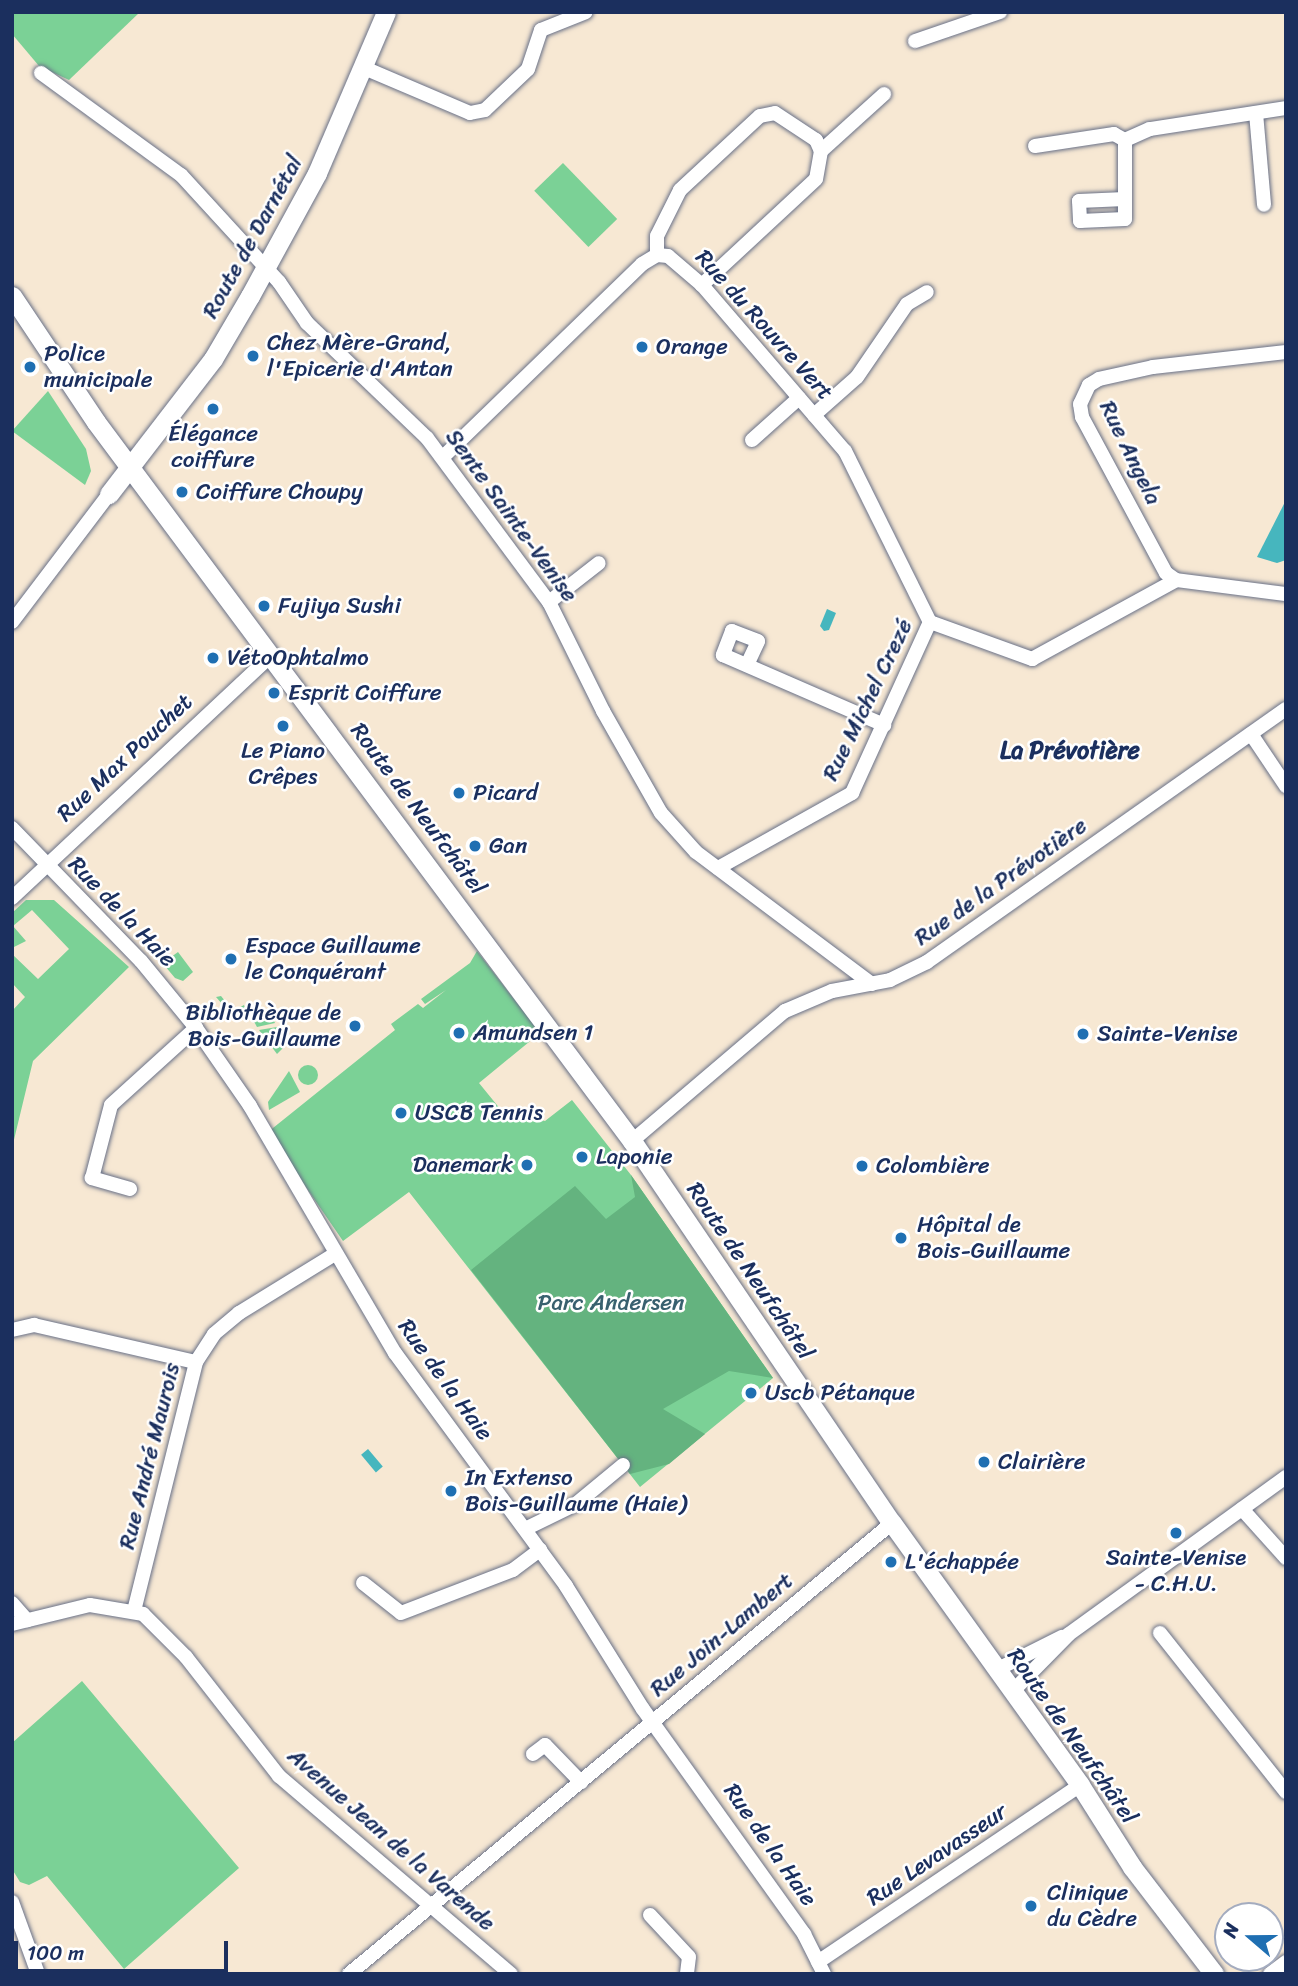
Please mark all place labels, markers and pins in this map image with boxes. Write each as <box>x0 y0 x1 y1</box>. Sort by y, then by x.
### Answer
place label: Chez Mère-Grand, l'Epicerie d'Antan <box>267 329 452 383</box>
place label: Orange <box>656 333 728 361</box>
marker: Orange <box>634 339 650 355</box>
place label: Police municipale <box>44 340 153 394</box>
marker: Chez Mère-Grand, l'Epicerie d'Antan <box>245 348 261 364</box>
marker: Police municipale <box>22 359 38 375</box>
marker: Élégance coiffure <box>205 401 221 417</box>
place label: Élégance coiffure <box>168 420 258 474</box>
place label: Coiffure Choupy <box>196 478 363 506</box>
marker: Coiffure Choupy <box>174 484 190 500</box>
place label: Fujiya Sushi <box>278 592 402 620</box>
marker: Fujiya Sushi <box>256 598 272 614</box>
place label: VétoOphtalmo <box>227 644 369 672</box>
marker: VétoOphtalmo <box>205 650 221 666</box>
place label: Esprit Coiffure <box>288 679 442 707</box>
marker: Esprit Coiffure <box>266 685 282 701</box>
marker: Le Piano Crêpes <box>275 718 291 734</box>
place label: Le Piano Crêpes <box>241 737 325 791</box>
place label: Picard <box>473 779 538 807</box>
marker: Picard <box>451 785 467 801</box>
place label: Gan <box>489 832 527 860</box>
marker: Gan <box>467 838 483 854</box>
place label: Espace Guillaume le Conquérant <box>245 932 421 986</box>
marker: Espace Guillaume le Conquérant <box>223 951 239 967</box>
place label: Bibliothèque de Bois-Guillaume <box>185 999 341 1053</box>
marker: Bibliothèque de Bois-Guillaume <box>347 1018 363 1034</box>
place label: Amundsen 1 <box>473 1019 593 1047</box>
place label: Sainte-Venise <box>1097 1020 1238 1048</box>
marker: Amundsen 1 <box>451 1025 467 1041</box>
marker: Sainte-Venise <box>1075 1026 1091 1042</box>
place label: USCB Tennis <box>415 1099 543 1127</box>
marker: USCB Tennis <box>393 1105 409 1121</box>
place label: Laponie <box>596 1143 673 1171</box>
marker: Laponie <box>574 1149 590 1165</box>
place label: Danemark <box>413 1151 513 1179</box>
place label: Colombière <box>876 1152 990 1180</box>
marker: Danemark <box>519 1157 535 1173</box>
marker: Colombière <box>854 1158 870 1174</box>
place label: Hôpital de Bois-Guillaume <box>917 1211 1070 1265</box>
marker: Hôpital de Bois-Guillaume <box>891 1228 911 1248</box>
place label: Uscb Pétanque <box>765 1379 915 1407</box>
marker: Uscb Pétanque <box>743 1385 759 1401</box>
place label: Clairière <box>998 1448 1086 1476</box>
marker: Clairière <box>976 1454 992 1470</box>
place label: In Extenso Bois-Guillaume (Haie) <box>465 1464 686 1518</box>
marker: In Extenso Bois-Guillaume (Haie) <box>443 1483 459 1499</box>
marker: Sainte-Venise - C.H.U. <box>1168 1525 1184 1541</box>
place label: Sainte-Venise - C.H.U. <box>1106 1544 1246 1598</box>
place label: L'échappée <box>905 1548 1019 1576</box>
marker: L'échappée <box>883 1554 899 1570</box>
place label: Clinique du Cèdre <box>1047 1879 1137 1933</box>
marker: Clinique du Cèdre <box>1021 1896 1041 1916</box>

